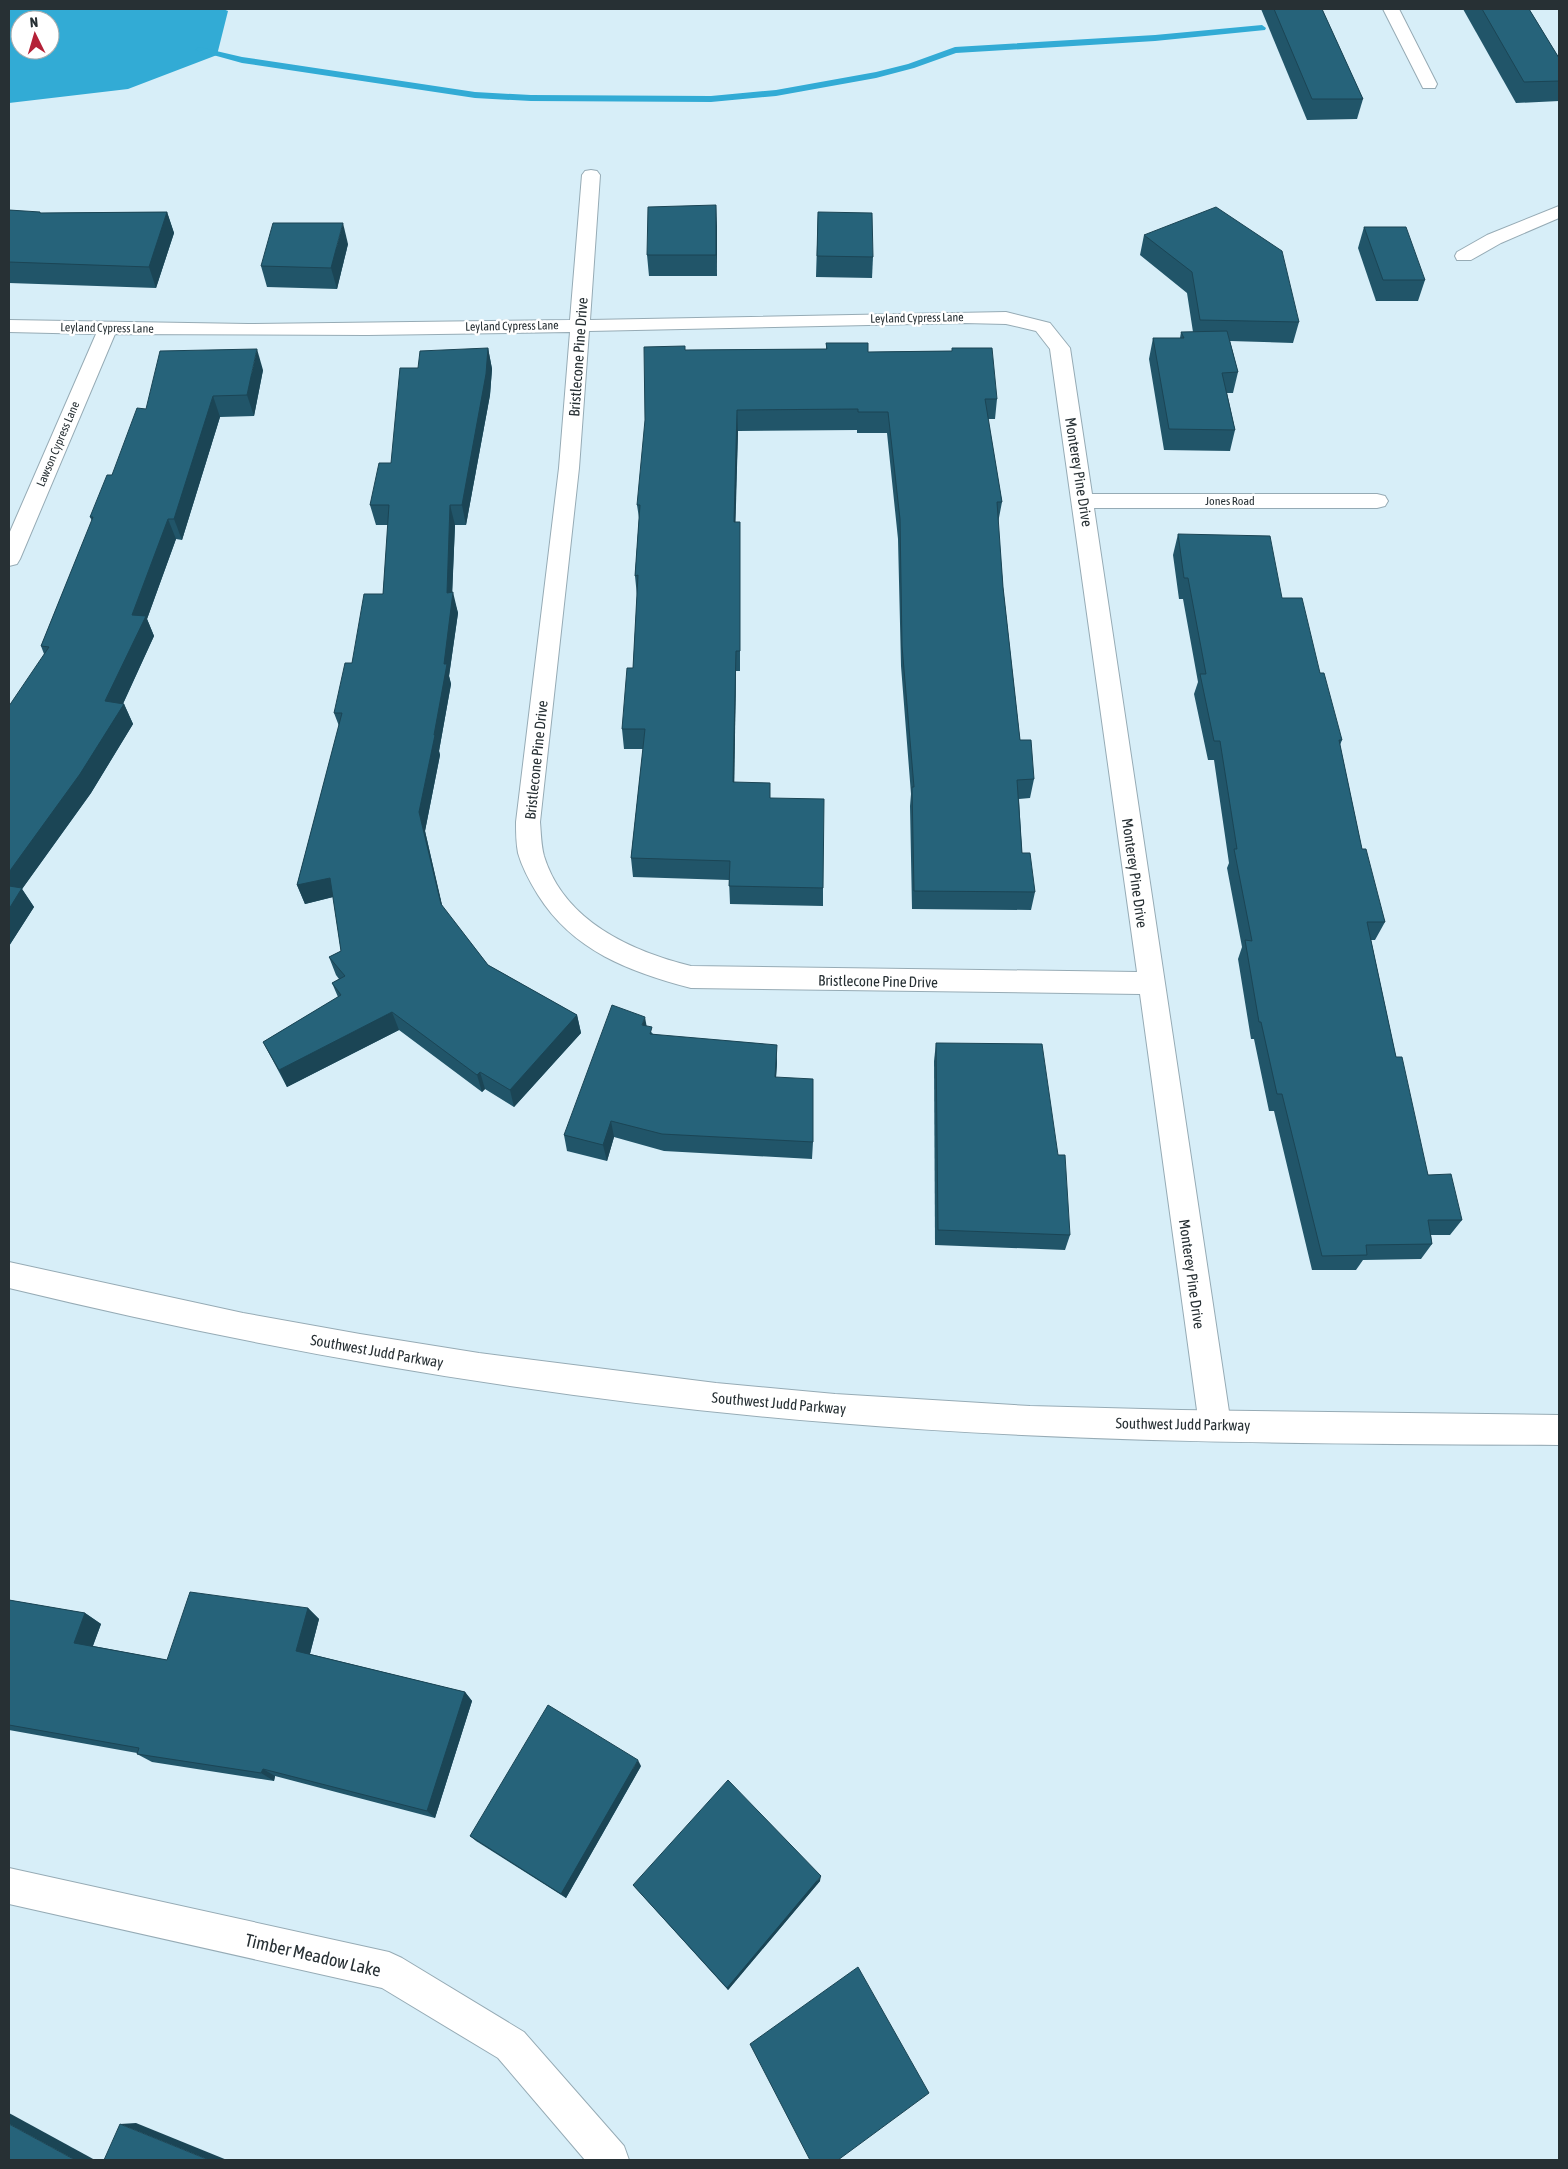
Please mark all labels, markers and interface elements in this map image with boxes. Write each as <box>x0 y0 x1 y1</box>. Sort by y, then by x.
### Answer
north arrow <box>10 10 60 60</box>
text: N <box>29 14 39 30</box>
street label: Bristlecone Pine Drive <box>565 297 591 417</box>
street label: Leyland Cypress Lane <box>870 310 964 326</box>
street label: Leyland Cypress Lane <box>465 318 559 334</box>
street label: Leyland Cypress Lane <box>60 320 154 336</box>
street label: Lawson Cypress Lane <box>34 399 82 489</box>
street label: Monterey Pine Drive <box>1062 416 1096 528</box>
street label: Jones Road <box>1205 494 1255 508</box>
street label: Bristlecone Pine Drive <box>521 699 551 820</box>
street label: Monterey Pine Drive <box>1119 817 1151 929</box>
street label: Bristlecone Pine Drive <box>818 971 938 991</box>
street label: Monterey Pine Drive <box>1176 1218 1208 1330</box>
street label: Southwest Judd Parkway <box>309 1331 445 1371</box>
street label: Southwest Judd Parkway <box>711 1389 847 1417</box>
street label: Southwest Judd Parkway <box>1115 1414 1251 1434</box>
street label: Timber Meadow Lake <box>243 1929 383 1981</box>

